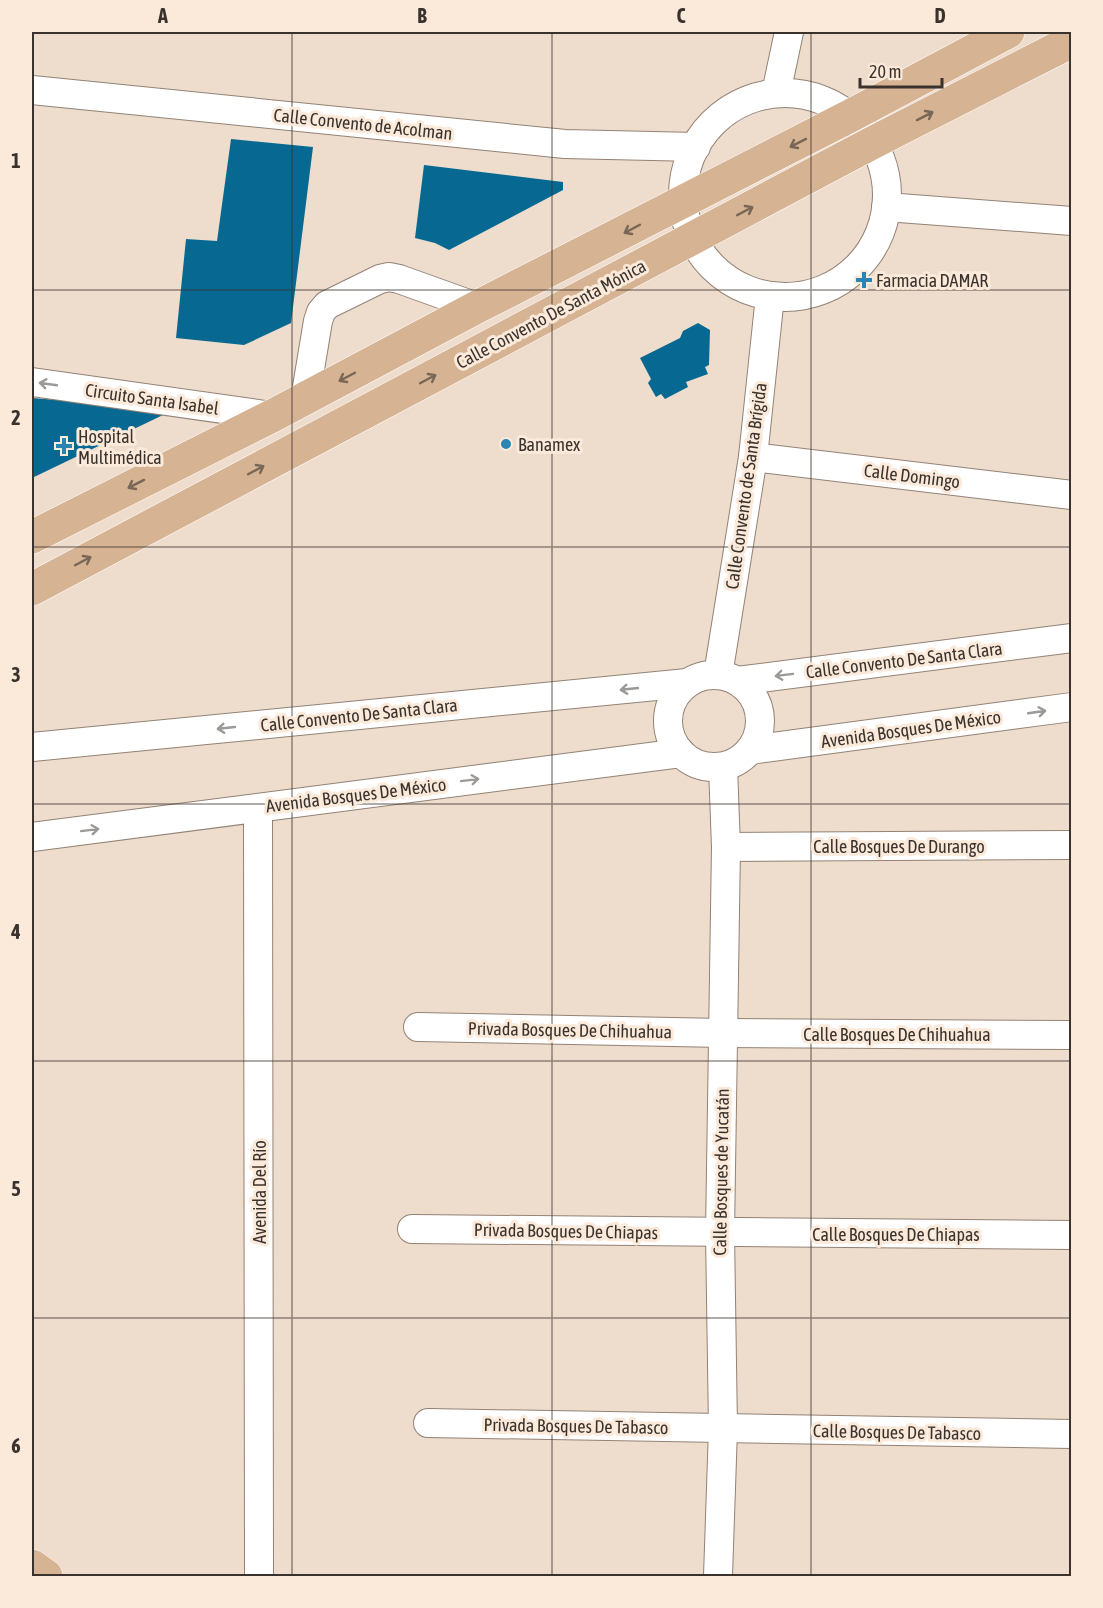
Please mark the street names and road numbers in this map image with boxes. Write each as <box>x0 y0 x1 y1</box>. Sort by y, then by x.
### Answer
street label: Calle Convento de Acolman <box>273 104 453 144</box>
street label: Calle Convento De Santa Mónica <box>453 255 649 373</box>
street label: Circuito Santa Isabel <box>84 379 220 419</box>
street label: Calle Convento de Santa Brígida <box>721 381 771 591</box>
street label: Calle Domingo <box>863 460 961 492</box>
street label: Calle Convento De Santa Clara <box>805 638 1003 682</box>
street label: Calle Convento De Santa Clara <box>260 694 458 736</box>
street label: Avenida Bosques De México <box>820 706 1002 752</box>
street label: Avenida Bosques De México <box>265 774 447 816</box>
street label: Calle Bosques De Durango <box>813 836 985 857</box>
street label: Privada Bosques De Chihuahua <box>468 1018 672 1042</box>
street label: Calle Bosques De Chihuahua <box>803 1024 991 1045</box>
street label: Calle Bosques de Yucatán <box>709 1088 733 1256</box>
street label: Avenida Del Río <box>249 1140 270 1244</box>
street label: Privada Bosques De Chiapas <box>474 1219 658 1243</box>
street label: Calle Bosques De Chiapas <box>812 1224 980 1245</box>
street label: Privada Bosques De Tabasco <box>483 1414 669 1438</box>
street label: Calle Bosques De Tabasco <box>813 1420 981 1444</box>

